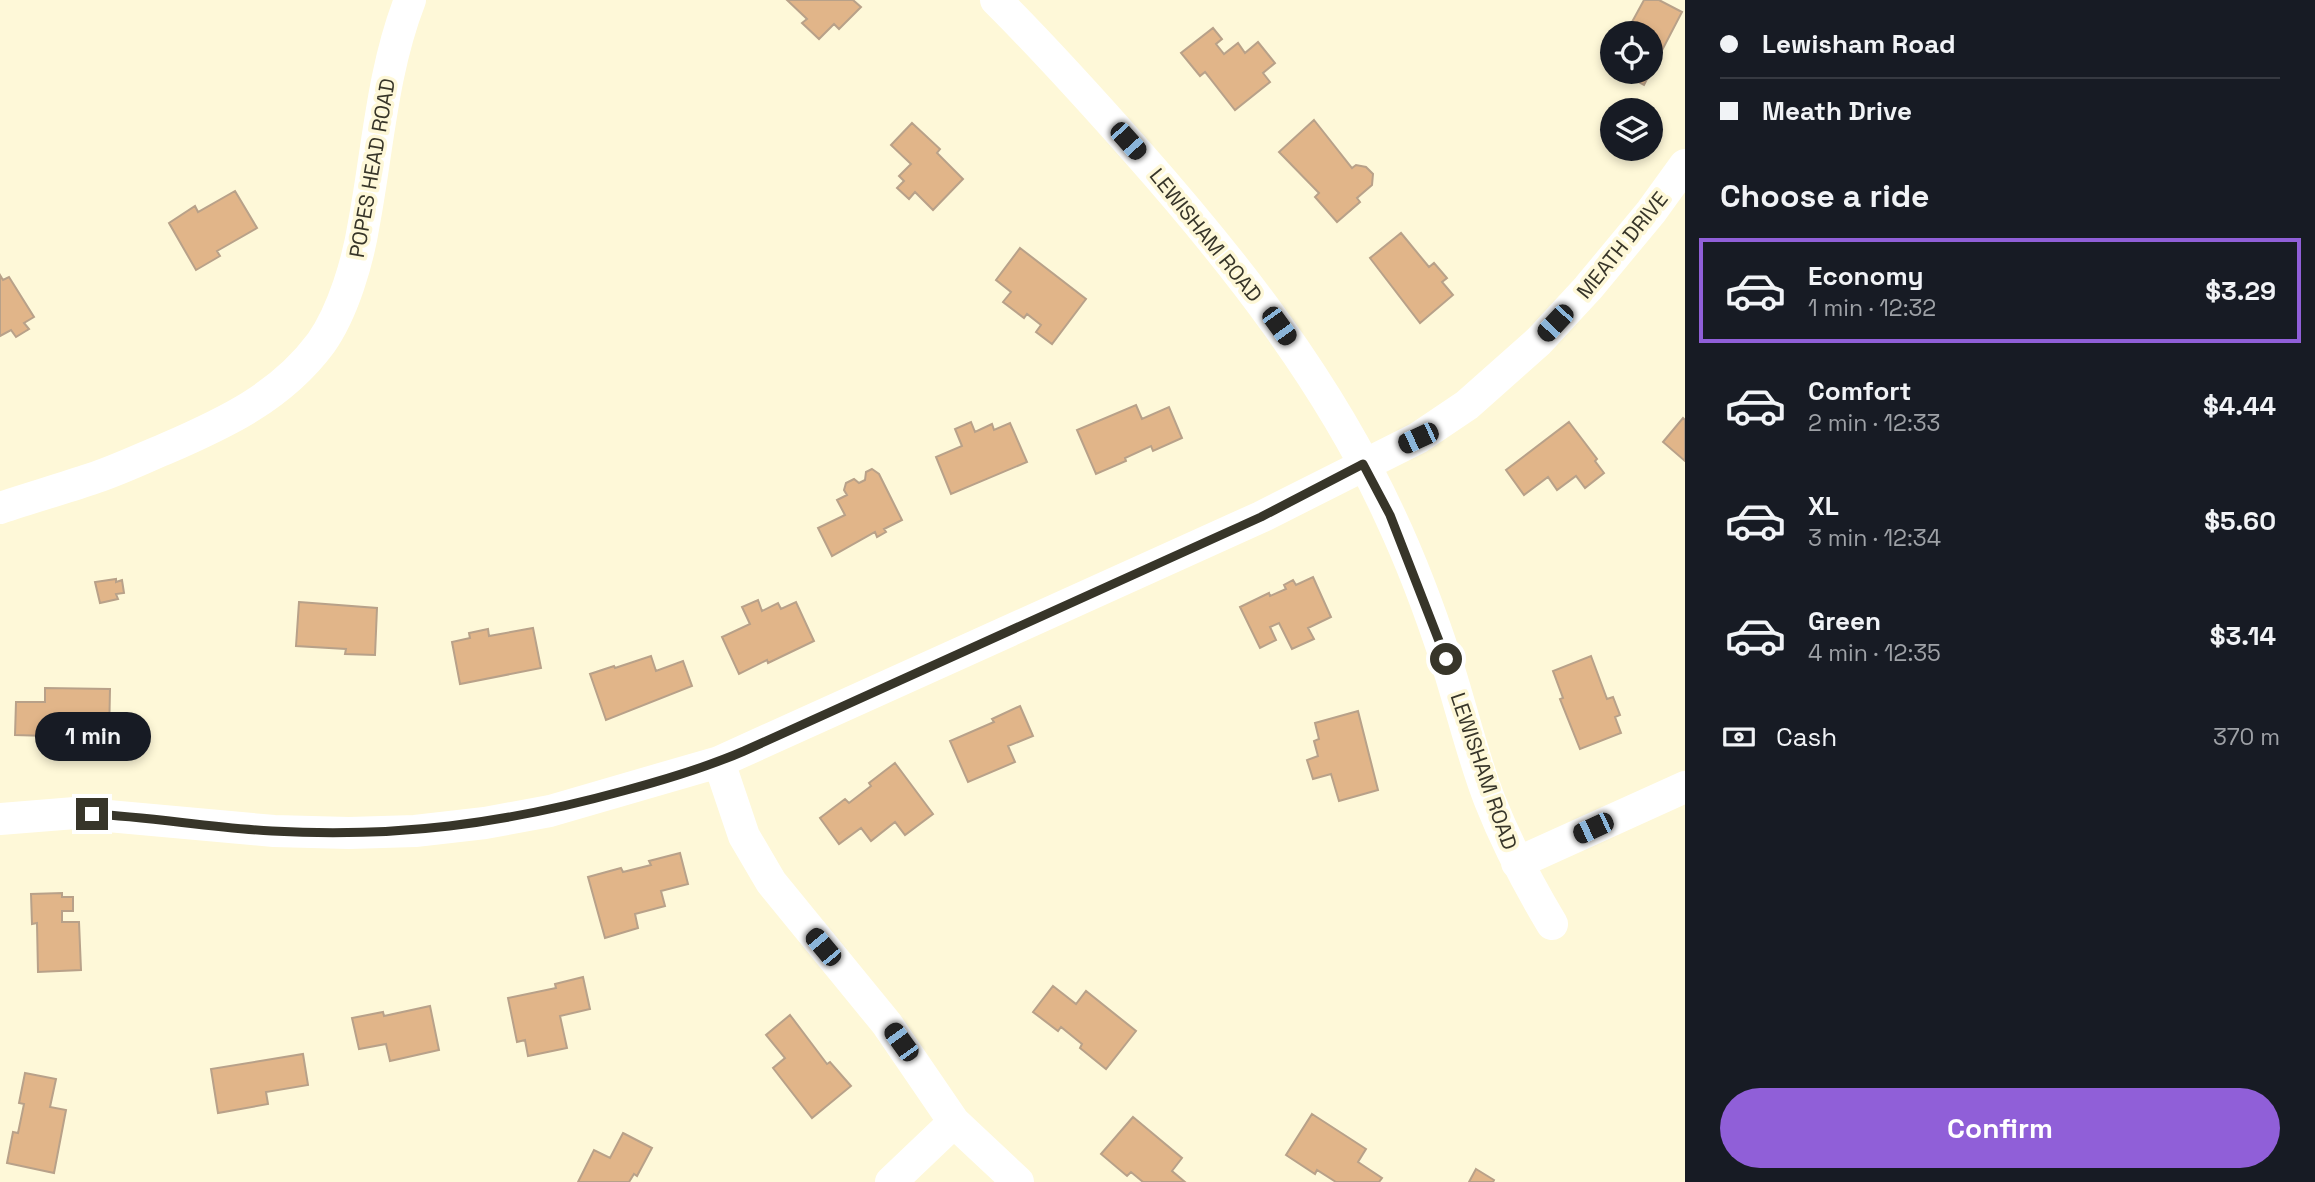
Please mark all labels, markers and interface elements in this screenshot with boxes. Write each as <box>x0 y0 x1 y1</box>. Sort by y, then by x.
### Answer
map controls <box>1600 21 1663 161</box>
button: locate <box>1600 21 1663 84</box>
text: Lewisham Road <box>1762 27 1956 61</box>
street label: POPES HEAD ROAD <box>343 76 401 260</box>
text: Meath Drive <box>1762 94 1912 128</box>
button: layers <box>1600 98 1663 161</box>
car <box>1107 118 1150 164</box>
street label: LEWISHAM ROAD <box>1144 163 1268 307</box>
text: Choose a ride <box>1720 176 1930 216</box>
street label: MEATH DRIVE <box>1571 186 1673 304</box>
icon: car <box>1724 259 1787 322</box>
text: Economy <box>1808 259 1924 293</box>
text: $3.29 <box>2205 274 2276 308</box>
text: 1 min · 12:32 <box>1808 293 1936 323</box>
car <box>1533 300 1578 346</box>
car <box>1259 303 1300 349</box>
icon: car <box>1724 374 1787 437</box>
text: Comfort <box>1808 374 1911 408</box>
text: $4.44 <box>2203 389 2276 423</box>
text: 2 min · 12:33 <box>1808 408 1941 438</box>
car <box>1395 420 1442 456</box>
icon: car <box>1724 489 1787 552</box>
text: XL <box>1808 489 1839 523</box>
text: $5.60 <box>2204 504 2276 538</box>
text: 3 min · 12:34 <box>1808 523 1941 553</box>
icon: car <box>1724 604 1787 667</box>
text: Green <box>1808 604 1881 638</box>
text: $3.14 <box>2210 619 2276 653</box>
text: 4 min · 12:35 <box>1808 638 1941 668</box>
route start <box>1430 643 1462 675</box>
street label: LEWISHAM ROAD <box>1444 689 1524 853</box>
callout: 1 min <box>34 712 150 762</box>
icon: cash <box>1720 718 1758 756</box>
text: Cash <box>1776 720 1837 754</box>
text: 1 min <box>65 721 121 751</box>
text: 370 m <box>2213 722 2280 752</box>
route end <box>76 798 108 830</box>
car <box>1570 810 1617 846</box>
car <box>802 924 845 970</box>
car <box>881 1019 922 1065</box>
button: Confirm <box>1720 1088 2280 1168</box>

